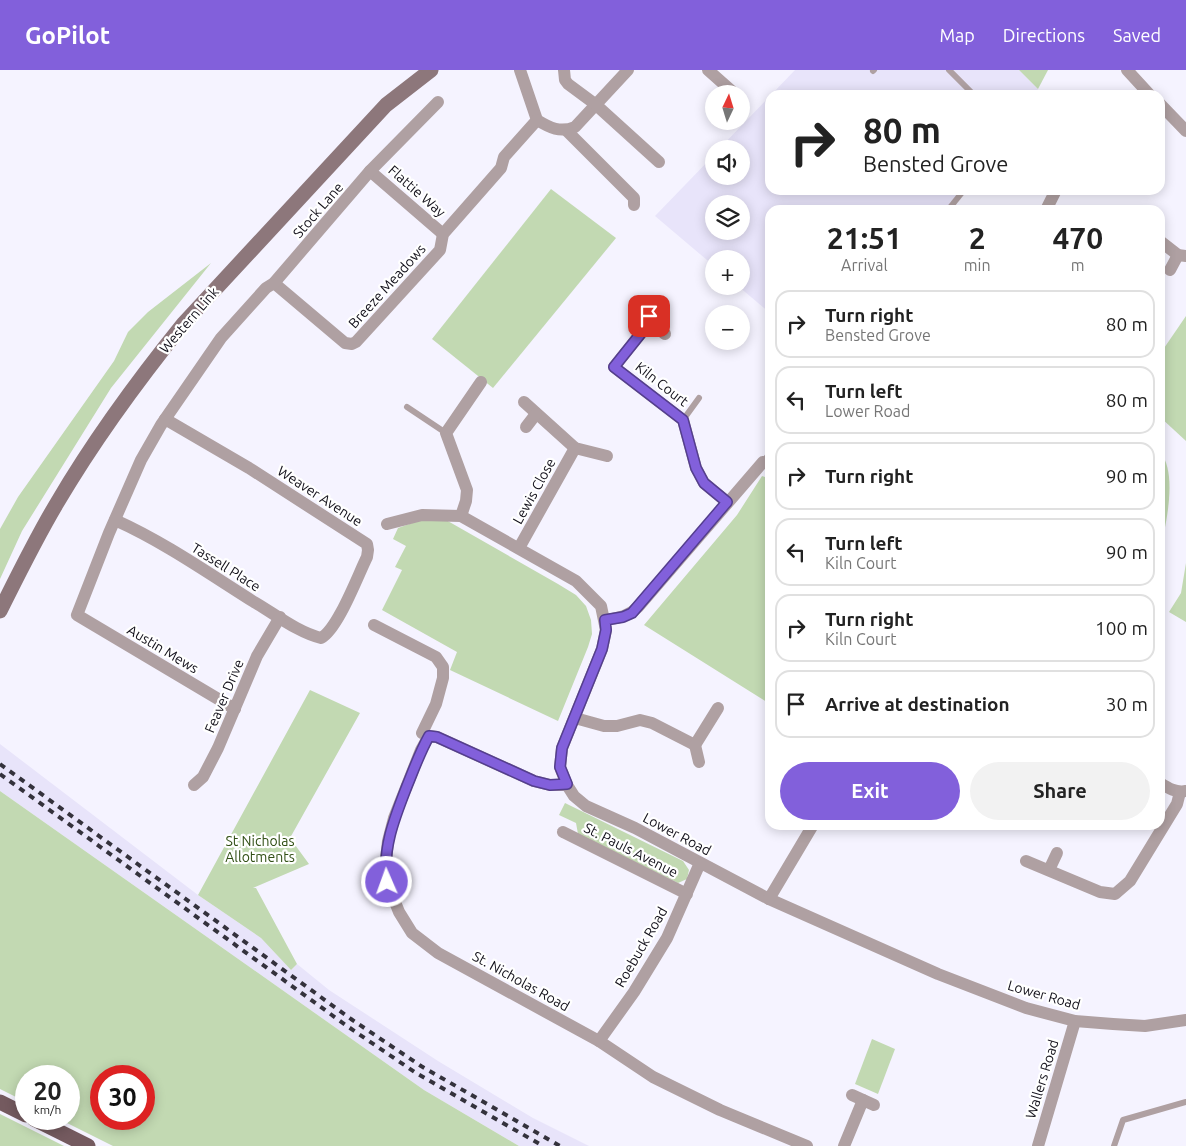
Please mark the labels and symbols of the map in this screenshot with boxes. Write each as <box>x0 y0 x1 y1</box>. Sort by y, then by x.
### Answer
north arrow <box>705 85 750 130</box>
street label: Flattie Way <box>385 162 449 220</box>
street label: Stock Lane <box>290 179 346 241</box>
street label: Breeze Meadows <box>345 241 429 331</box>
street label: Western Link <box>156 284 222 356</box>
pin <box>628 295 670 337</box>
street label: Kiln Court <box>632 358 692 410</box>
street label: Lewis Close <box>509 455 559 527</box>
street label: Weaver Avenue <box>275 463 365 529</box>
street label: Tassell Place <box>189 539 263 595</box>
street label: Austin Mews <box>125 622 201 676</box>
street label: Feaver Drive <box>201 657 247 735</box>
street label: Lower Road <box>640 809 714 859</box>
street label: St. Pauls Avenue <box>581 819 681 881</box>
park label: St Nicholas Allotments <box>225 833 295 865</box>
position arrow <box>360 855 412 907</box>
street label: Roebuck Road <box>612 904 670 990</box>
street label: St. Nicholas Road <box>470 948 572 1014</box>
street label: Lower Road <box>1006 977 1082 1013</box>
street label: Wallers Road <box>1022 1038 1062 1120</box>
speed limit sign: 30 <box>90 1065 155 1130</box>

